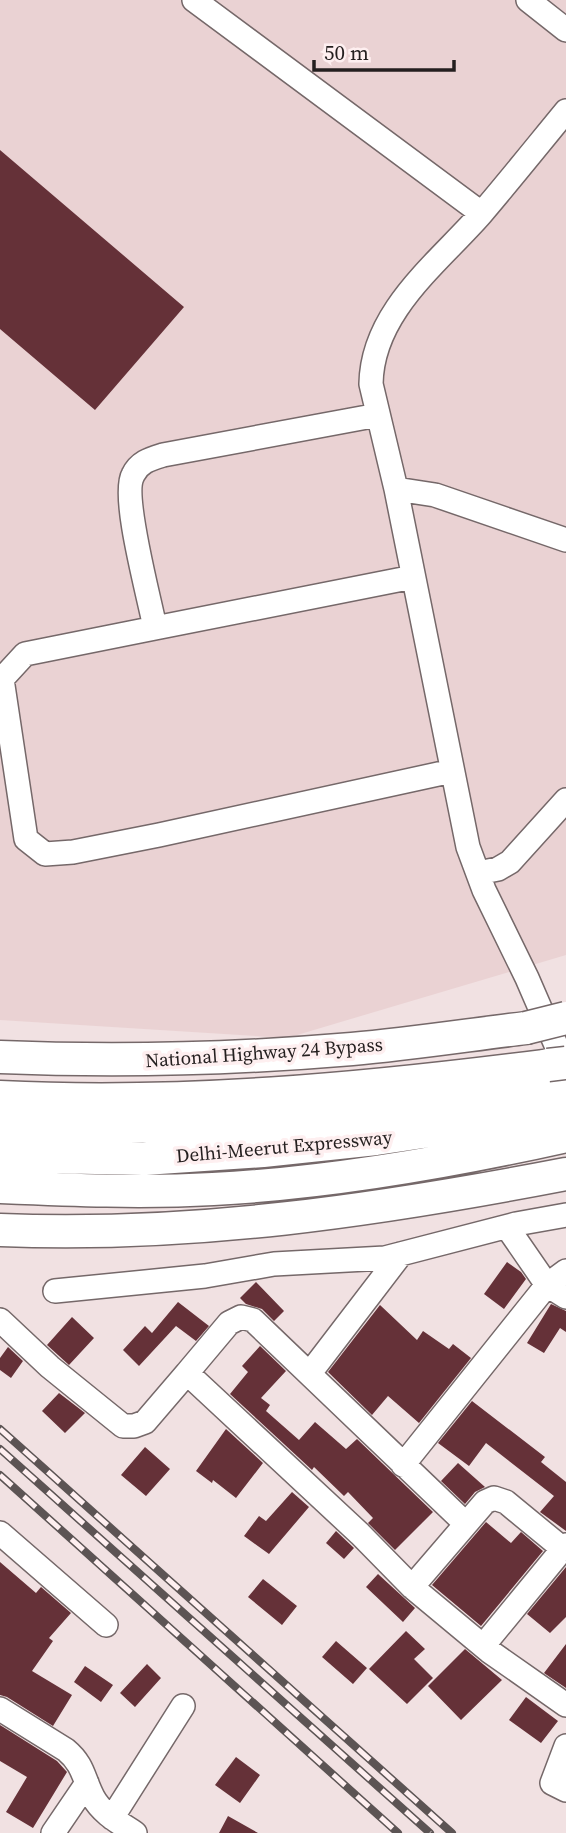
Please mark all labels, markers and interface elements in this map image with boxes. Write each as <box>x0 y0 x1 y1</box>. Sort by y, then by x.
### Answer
scale bar <box>314 28 454 72</box>
text: 50 m <box>324 38 369 67</box>
street label: National Highway 24 Bypass <box>144 1031 384 1073</box>
street label: Delhi-Meerut Expressway <box>175 1124 393 1168</box>

